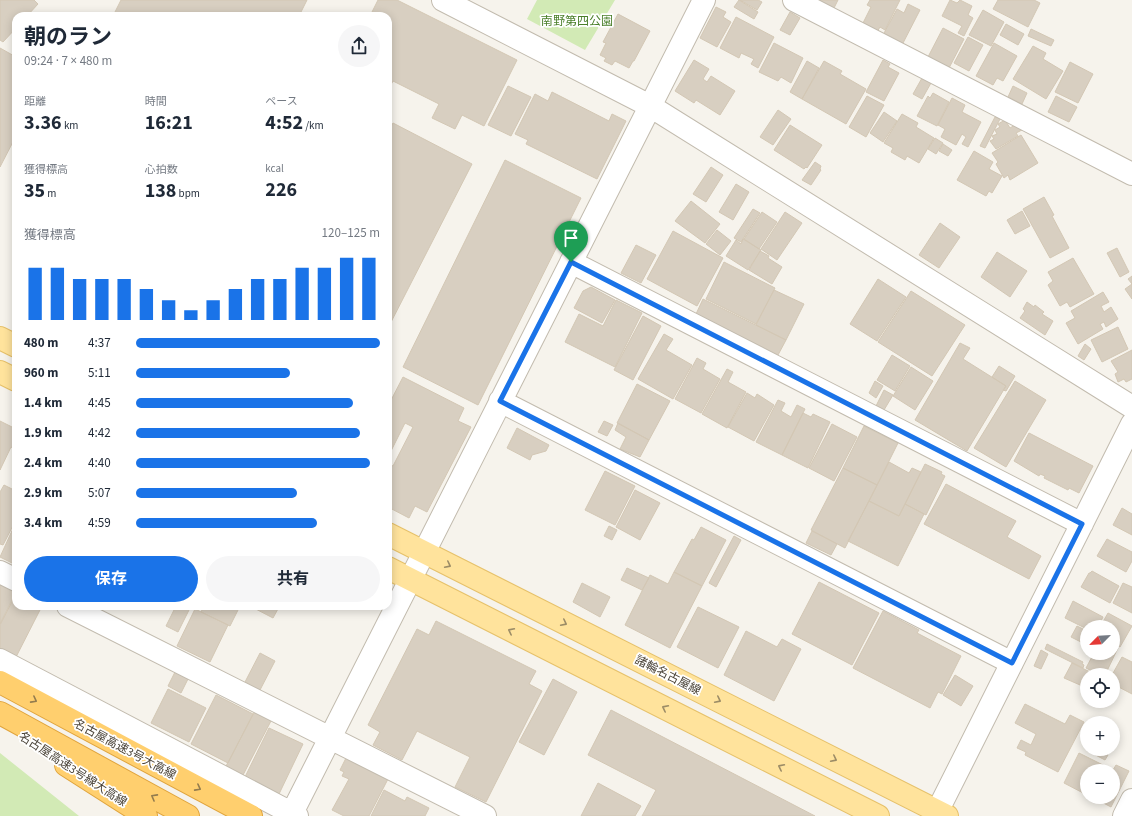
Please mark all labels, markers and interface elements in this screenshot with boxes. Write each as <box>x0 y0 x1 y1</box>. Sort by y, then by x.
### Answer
park label: 南野第四公園 <box>541 13 613 30</box>
text: 朝のラン <box>24 21 112 53</box>
button: share <box>338 25 380 67</box>
text: 09:24 · 7 × 480 m <box>24 52 112 70</box>
text: 距離 <box>24 94 46 109</box>
text: 時間 <box>145 94 167 109</box>
text: ペース <box>265 94 298 109</box>
text: 3.36 <box>24 109 62 137</box>
text: 16:21 <box>145 109 193 137</box>
text: 4:52 <box>265 109 303 137</box>
text: km <box>62 118 78 133</box>
text: /km <box>303 118 324 133</box>
text: kcal <box>265 161 284 176</box>
text: 獲得標高 <box>24 162 68 177</box>
text: 心拍数 <box>145 162 178 177</box>
text: 226 <box>265 176 297 204</box>
text: 35 <box>24 177 45 205</box>
text: 138 <box>145 177 176 205</box>
text: m <box>45 186 56 201</box>
text: bpm <box>176 186 200 201</box>
pin <box>554 221 588 262</box>
text: 120–125 m <box>322 224 380 242</box>
text: 獲得標高 <box>24 226 76 244</box>
icon: arrive <box>560 227 582 249</box>
text: 480 m <box>24 334 58 352</box>
text: 4:37 <box>88 334 111 352</box>
text: 960 m <box>24 364 58 382</box>
text: 5:11 <box>88 364 111 382</box>
text: 1.4 km <box>24 394 63 412</box>
text: 4:45 <box>88 394 111 412</box>
text: 1.9 km <box>24 424 63 442</box>
text: 4:42 <box>88 424 111 442</box>
text: 2.4 km <box>24 454 63 472</box>
text: 4:40 <box>88 454 111 472</box>
text: 2.9 km <box>24 484 63 502</box>
text: 5:07 <box>88 484 111 502</box>
text: 3.4 km <box>24 514 63 532</box>
text: 4:59 <box>88 514 111 532</box>
button: 保存 <box>24 556 198 602</box>
button: 共有 <box>206 556 380 602</box>
one-way arrow <box>444 560 451 567</box>
one-way arrow <box>560 618 567 626</box>
north arrow <box>1080 620 1120 660</box>
map controls <box>1080 620 1120 804</box>
one-way arrow <box>508 628 515 635</box>
street label: 諸輪名古屋線 <box>632 652 704 699</box>
button: locate <box>1080 668 1120 708</box>
one-way arrow <box>30 695 38 703</box>
one-way arrow <box>713 695 721 703</box>
one-way arrow <box>661 705 669 713</box>
street label: 名古屋高速3号大高線 <box>70 715 179 784</box>
button: + <box>1080 716 1120 756</box>
street label: 名古屋高速3号線大高線 <box>15 728 130 811</box>
one-way arrow <box>829 754 837 762</box>
one-way arrow <box>777 764 785 772</box>
button: − <box>1080 764 1120 804</box>
one-way arrow <box>194 783 202 791</box>
one-way arrow <box>150 795 158 802</box>

